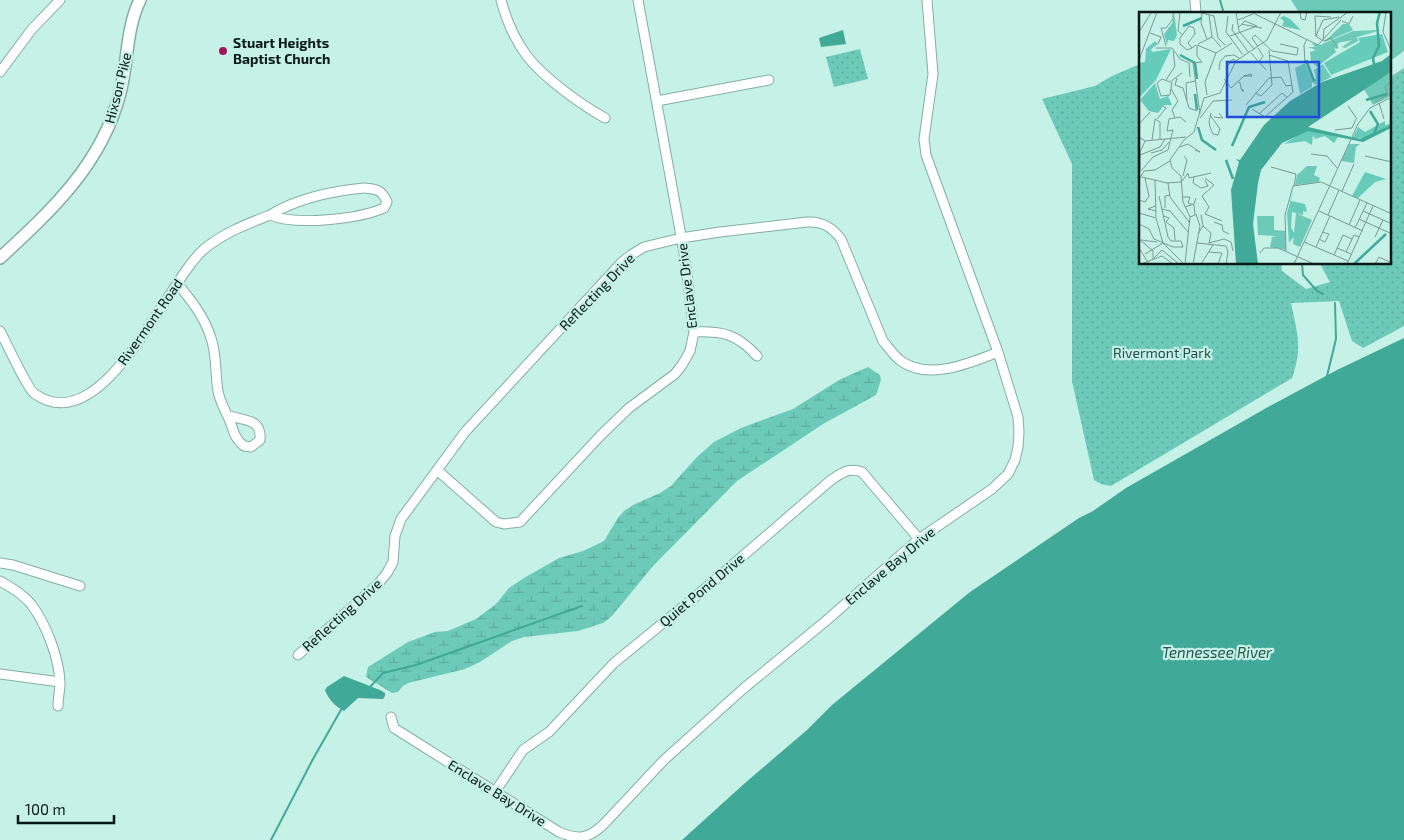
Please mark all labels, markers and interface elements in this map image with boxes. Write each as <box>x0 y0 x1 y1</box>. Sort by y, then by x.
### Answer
inset map <box>1139 12 1392 265</box>
place label: Stuart Heights Baptist Church <box>233 34 330 67</box>
marker: Stuart Heights Baptist Church <box>217 45 229 57</box>
street label: Hixson Pike <box>100 51 135 125</box>
street label: Enclave Drive <box>673 242 700 330</box>
street label: Reflecting Drive <box>555 249 638 334</box>
street label: Rivermont Road <box>113 275 186 368</box>
park label: Rivermont Park <box>1113 344 1211 361</box>
street label: Enclave Bay Drive <box>841 523 938 608</box>
street label: Quiet Pond Drive <box>656 549 748 630</box>
street label: Reflecting Drive <box>298 575 385 655</box>
water label: Tennessee River <box>1162 643 1273 661</box>
street label: Enclave Bay Drive <box>445 756 549 830</box>
scale bar <box>18 792 114 824</box>
text: 100 m <box>25 800 66 818</box>

